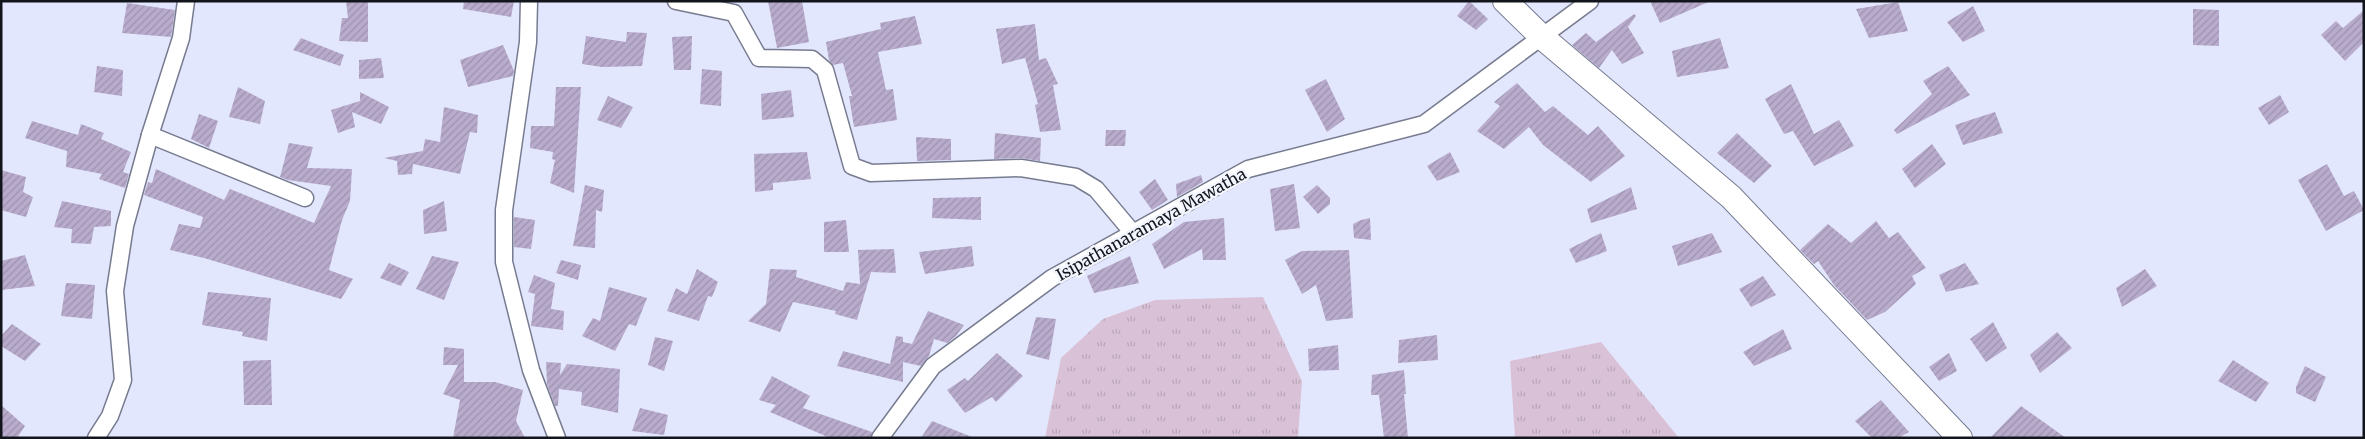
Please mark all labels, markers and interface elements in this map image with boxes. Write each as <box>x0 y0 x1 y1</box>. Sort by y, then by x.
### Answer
street label: Isipathanaramaya Mawatha <box>1052 163 1250 285</box>

